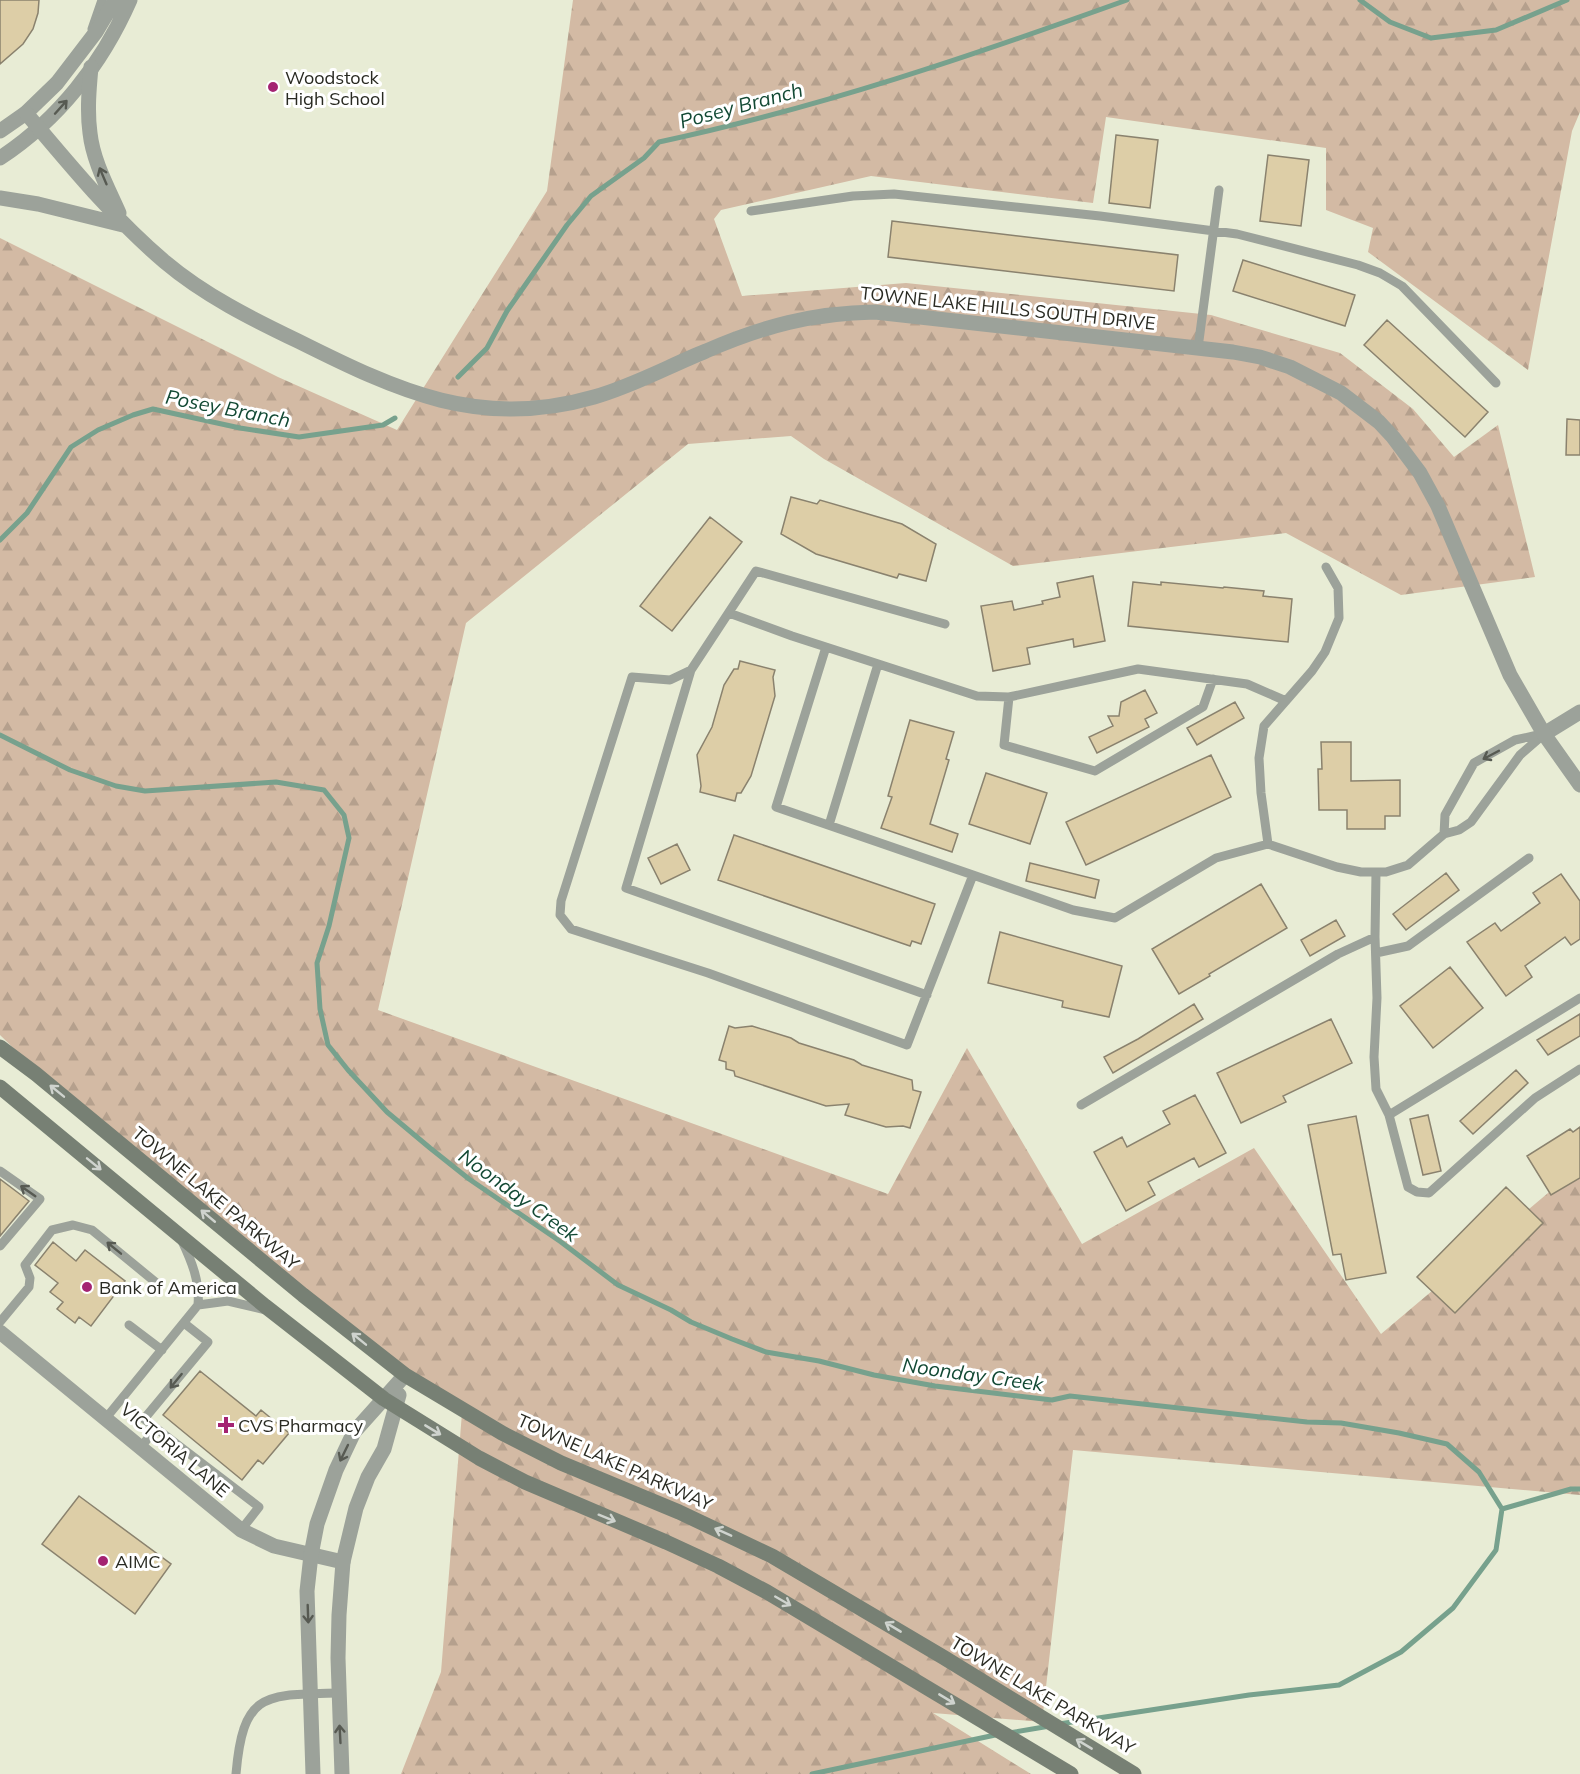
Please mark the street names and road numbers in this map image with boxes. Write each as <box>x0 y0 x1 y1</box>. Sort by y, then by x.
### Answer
street label: TOWNE LAKE HILLS SOUTH DRIVE <box>859 281 1157 335</box>
street label: TOWNE LAKE PARKWAY <box>128 1121 305 1275</box>
street label: VICTORIA LANE <box>116 1398 234 1502</box>
street label: TOWNE LAKE PARKWAY <box>514 1409 717 1516</box>
street label: TOWNE LAKE PARKWAY <box>947 1631 1140 1760</box>

